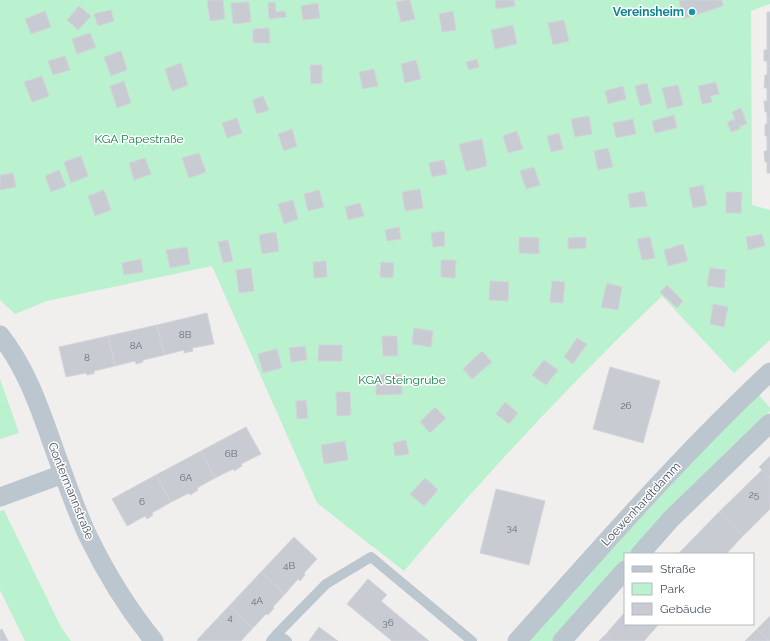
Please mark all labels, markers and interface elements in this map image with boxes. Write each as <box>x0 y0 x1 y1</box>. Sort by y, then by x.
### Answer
place label: Vereinsheim <box>613 5 684 19</box>
marker: Vereinsheim <box>687 7 697 17</box>
park label: KGA Papestraße <box>94 132 184 146</box>
house number: 8B <box>179 329 192 340</box>
house number: 8A <box>130 340 143 351</box>
house number: 8 <box>84 352 90 363</box>
park label: KGA Steingrube <box>358 373 446 387</box>
house number: 26 <box>620 400 632 411</box>
street label: Gontermannstraße <box>45 440 97 542</box>
house number: 6B <box>225 448 238 459</box>
street label: Loewenhardtdamm <box>599 459 683 549</box>
house number: 6A <box>180 472 193 483</box>
house number: 25 <box>749 489 760 500</box>
house number: 6 <box>139 496 145 507</box>
house number: 34 <box>507 522 518 533</box>
legend <box>624 553 754 625</box>
house number: 4B <box>283 560 295 571</box>
text: Straße <box>660 562 696 576</box>
text: Park <box>660 582 685 596</box>
house number: 4A <box>251 595 263 606</box>
text: Gebäude <box>660 602 711 616</box>
house number: 4 <box>227 612 233 623</box>
house number: 36 <box>382 617 394 628</box>

